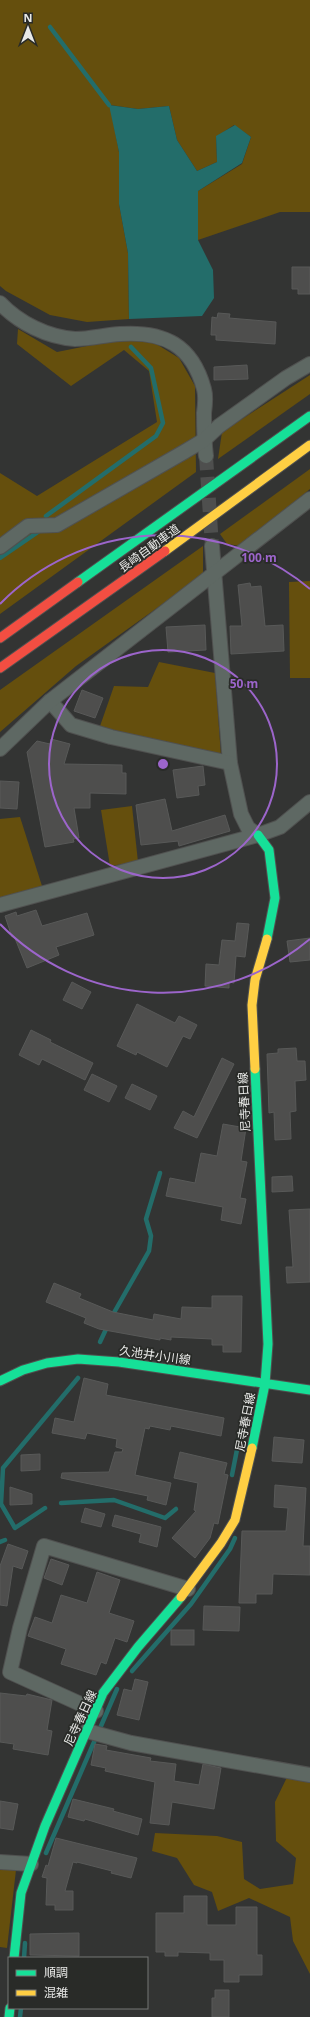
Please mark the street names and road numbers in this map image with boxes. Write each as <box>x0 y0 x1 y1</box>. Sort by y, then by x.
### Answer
street label: 長崎自動車道 <box>115 520 183 576</box>
street label: 尼寺春日線 <box>234 1072 254 1132</box>
street label: 久池井小川線 <box>118 1342 192 1368</box>
street label: 尼寺春日線 <box>231 1391 259 1453</box>
street label: 尼寺春日線 <box>60 1687 100 1749</box>

